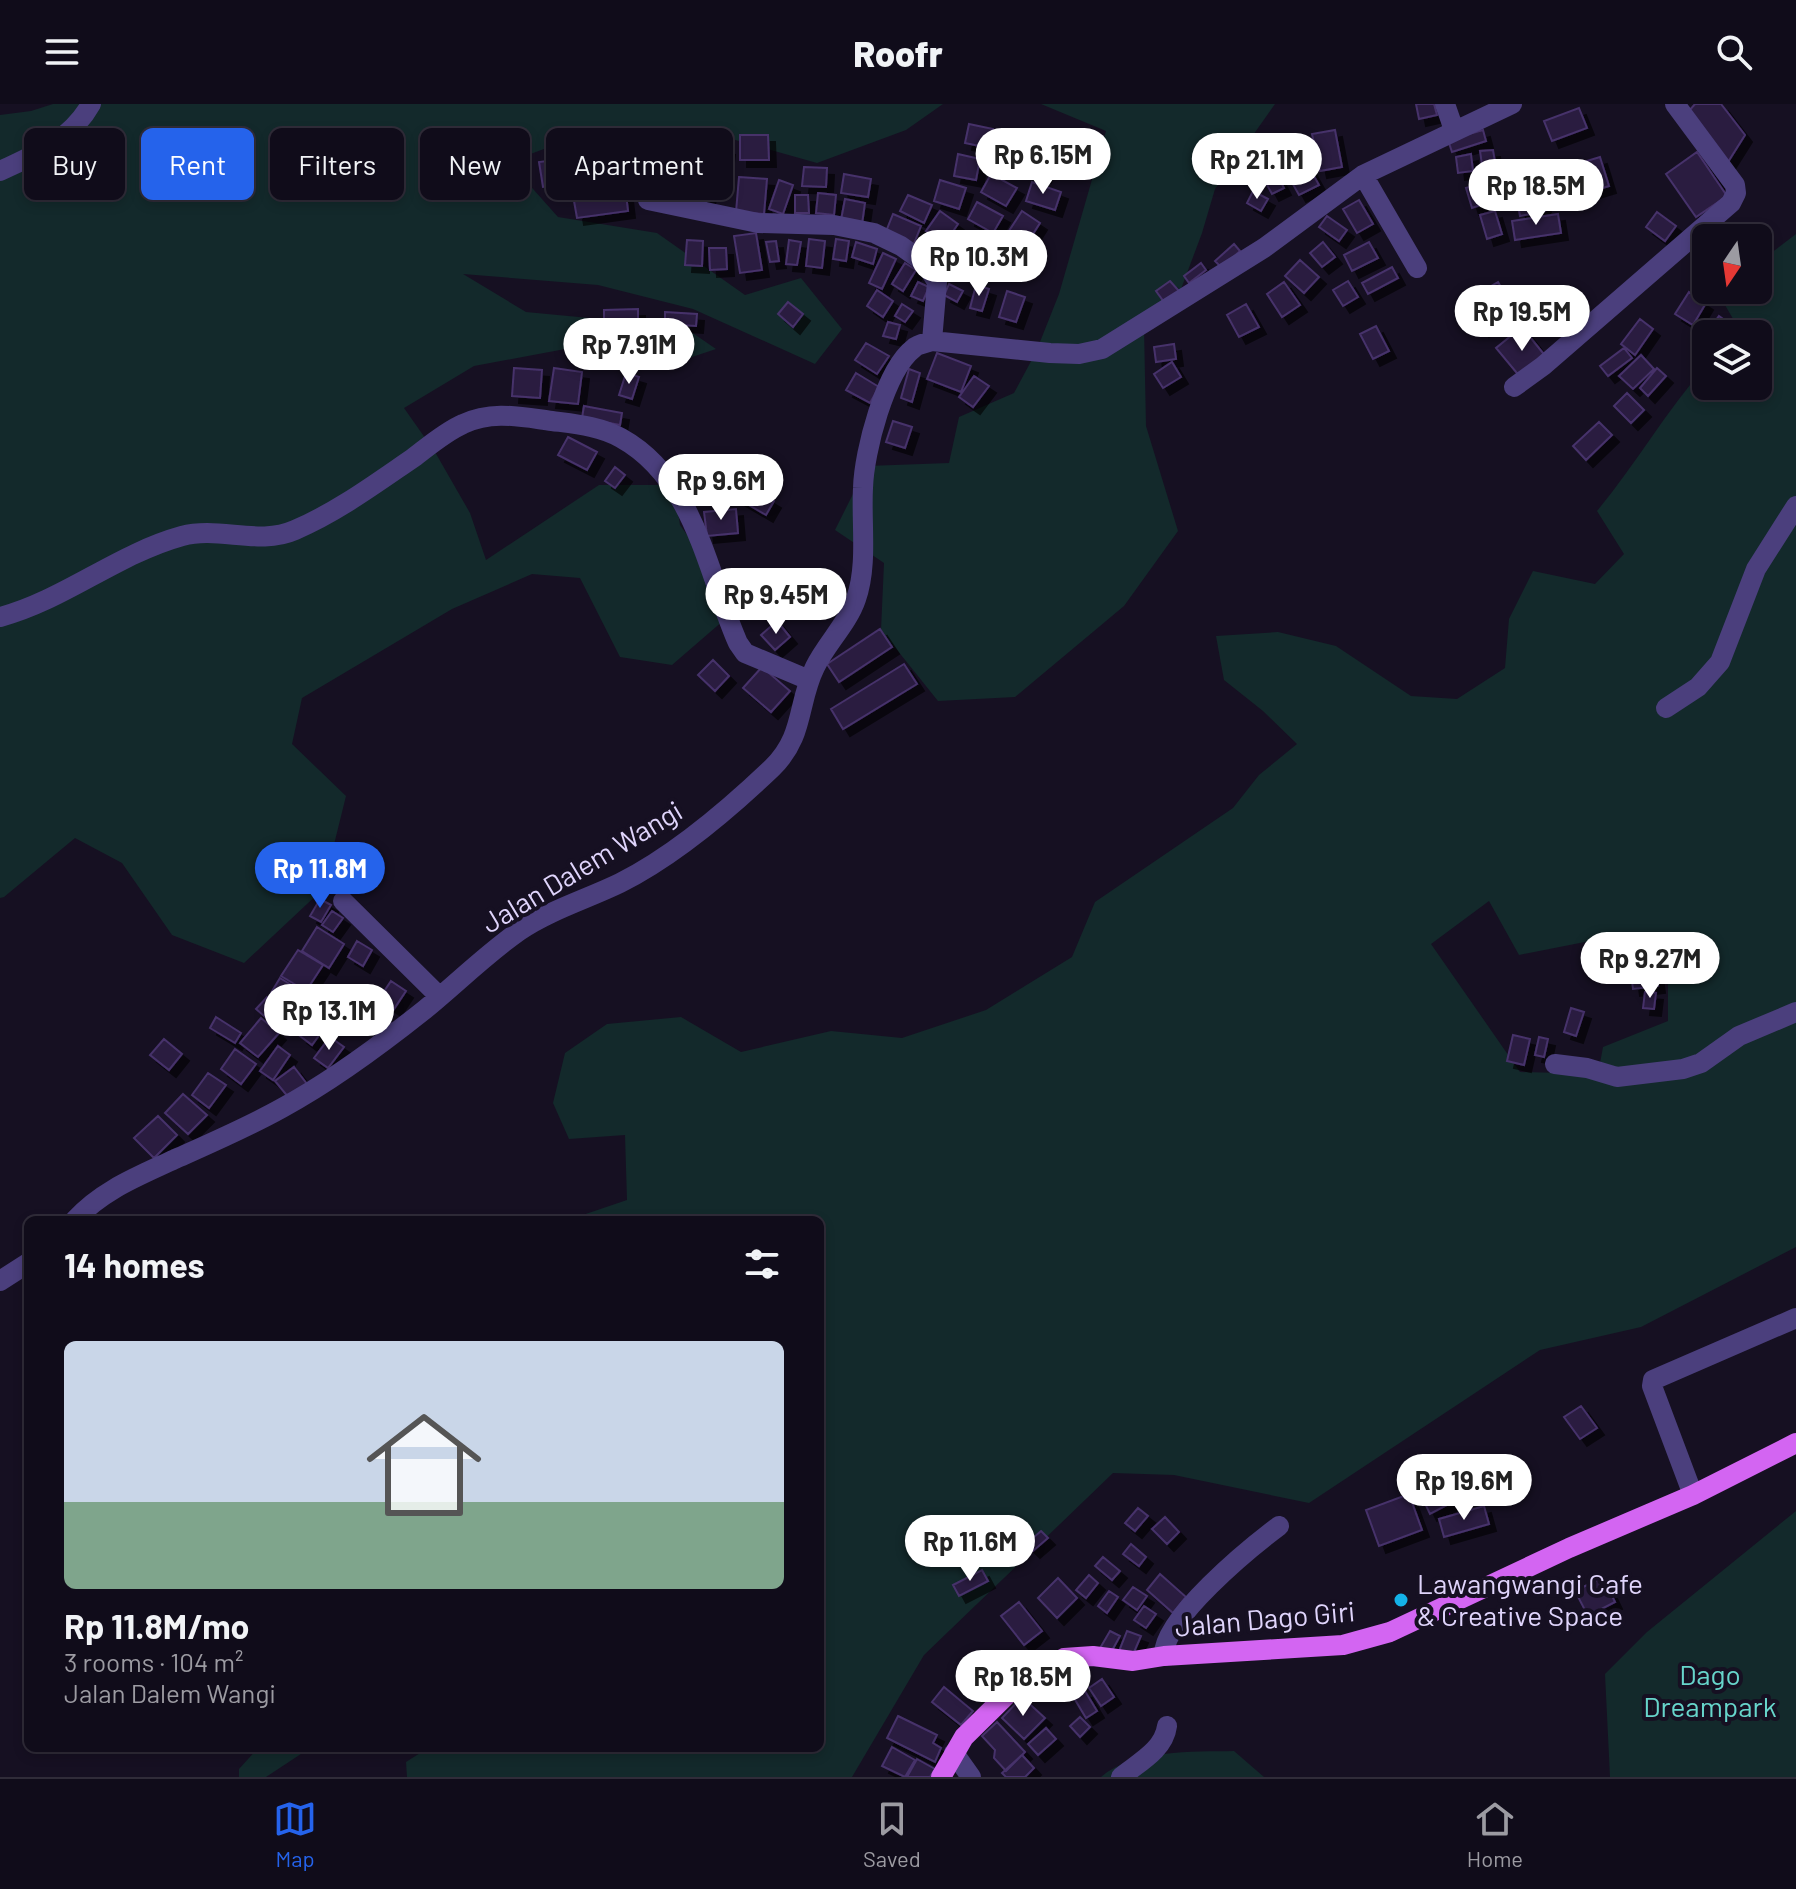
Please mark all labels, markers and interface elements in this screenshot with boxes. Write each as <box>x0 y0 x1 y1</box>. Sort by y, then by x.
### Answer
icon: menu <box>40 30 84 74</box>
icon: search <box>1712 30 1756 74</box>
text: Roofr <box>853 31 943 74</box>
chip: Buy <box>24 128 125 200</box>
chip: Rent <box>141 128 254 200</box>
chip: Filters <box>270 128 404 200</box>
chip: New <box>420 128 530 200</box>
chip: Apartment <box>546 128 733 200</box>
pin: Rp 6.15M <box>960 128 1126 196</box>
pin: Rp 21.1M <box>1174 133 1340 201</box>
text: Rp 6.15M <box>994 138 1092 169</box>
text: Rp 21.1M <box>1210 143 1304 174</box>
pin: Rp 18.5M <box>1453 159 1619 227</box>
text: Rp 18.5M <box>1487 169 1585 200</box>
north arrow <box>1692 224 1772 304</box>
map controls <box>1692 224 1772 400</box>
pin: Rp 10.3M <box>896 230 1062 298</box>
text: Rp 10.3M <box>929 240 1029 271</box>
pin: Rp 19.5M <box>1439 285 1605 353</box>
text: Rp 19.5M <box>1473 295 1571 326</box>
pin: Rp 7.91M <box>546 318 712 386</box>
button: layers <box>1692 320 1772 400</box>
text: Rp 7.91M <box>581 328 677 359</box>
pin: Rp 9.6M <box>647 454 795 522</box>
text: Rp 9.6M <box>676 464 766 495</box>
pin: Rp 9.45M <box>693 568 859 636</box>
text: Rp 9.45M <box>723 578 829 609</box>
street label: Jalan Dalem Wangi <box>475 793 688 939</box>
pin: Rp 11.8M <box>237 842 403 910</box>
text: Rp 11.8M <box>273 852 367 883</box>
pin: Rp 9.27M <box>1567 932 1733 1000</box>
text: Rp 9.27M <box>1599 942 1701 973</box>
pin: Rp 13.1M <box>246 984 412 1052</box>
text: Rp 13.1M <box>282 994 376 1025</box>
icon: filters <box>740 1242 784 1286</box>
text: 14 homes <box>64 1244 205 1285</box>
icon: home <box>352 1393 496 1537</box>
pin: Rp 19.6M <box>1381 1454 1547 1522</box>
text: Rp 19.6M <box>1415 1464 1513 1495</box>
pin: Rp 11.6M <box>887 1515 1053 1583</box>
text: Rp 11.6M <box>923 1525 1017 1556</box>
place label: Lawangwangi Cafe & Creative Space <box>1417 1566 1643 1632</box>
marker: Lawangwangi Cafe & Creative Space <box>1392 1591 1410 1609</box>
street label: Jalan Dago Giri <box>1173 1593 1356 1643</box>
text: Rp 11.8M/mo <box>64 1605 250 1646</box>
text: 3 rooms · 104 m² <box>64 1646 243 1677</box>
pin: Rp 18.5M <box>940 1650 1106 1718</box>
park label: Dago Dreampark <box>1643 1657 1777 1723</box>
text: Rp 18.5M <box>974 1660 1072 1691</box>
text: Jalan Dalem Wangi <box>64 1677 276 1708</box>
tab: Map <box>273 1797 317 1871</box>
tab: Saved <box>863 1797 921 1871</box>
tab: Home <box>1467 1797 1523 1871</box>

